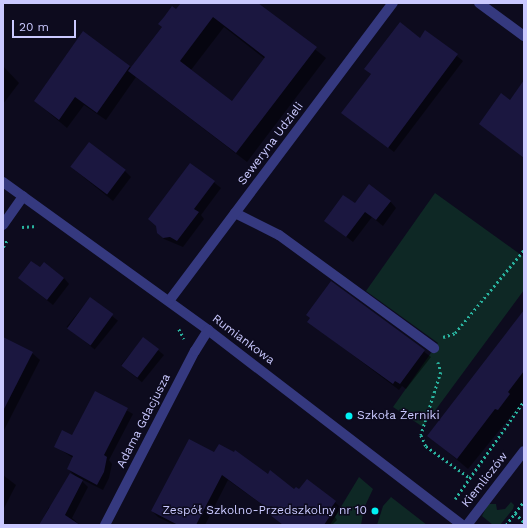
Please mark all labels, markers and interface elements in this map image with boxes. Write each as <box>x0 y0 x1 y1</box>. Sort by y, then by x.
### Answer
scale bar <box>14 12 78 38</box>
text: 20 m <box>19 20 49 34</box>
street label: Seweryna Udzieli <box>235 100 307 188</box>
street label: Rumiankowa <box>209 312 277 368</box>
street label: Adama Gdacjusza <box>114 371 174 471</box>
place label: Szkoła Żerniki <box>357 409 440 423</box>
marker: Szkoła Żerniki <box>344 411 354 421</box>
street label: Kiemliczów <box>459 449 511 511</box>
place label: Zespół Szkolno-Przedszkolny nr 10 <box>162 504 367 518</box>
marker: Zespół Szkolno-Przedszkolny nr 10 <box>370 506 380 516</box>

